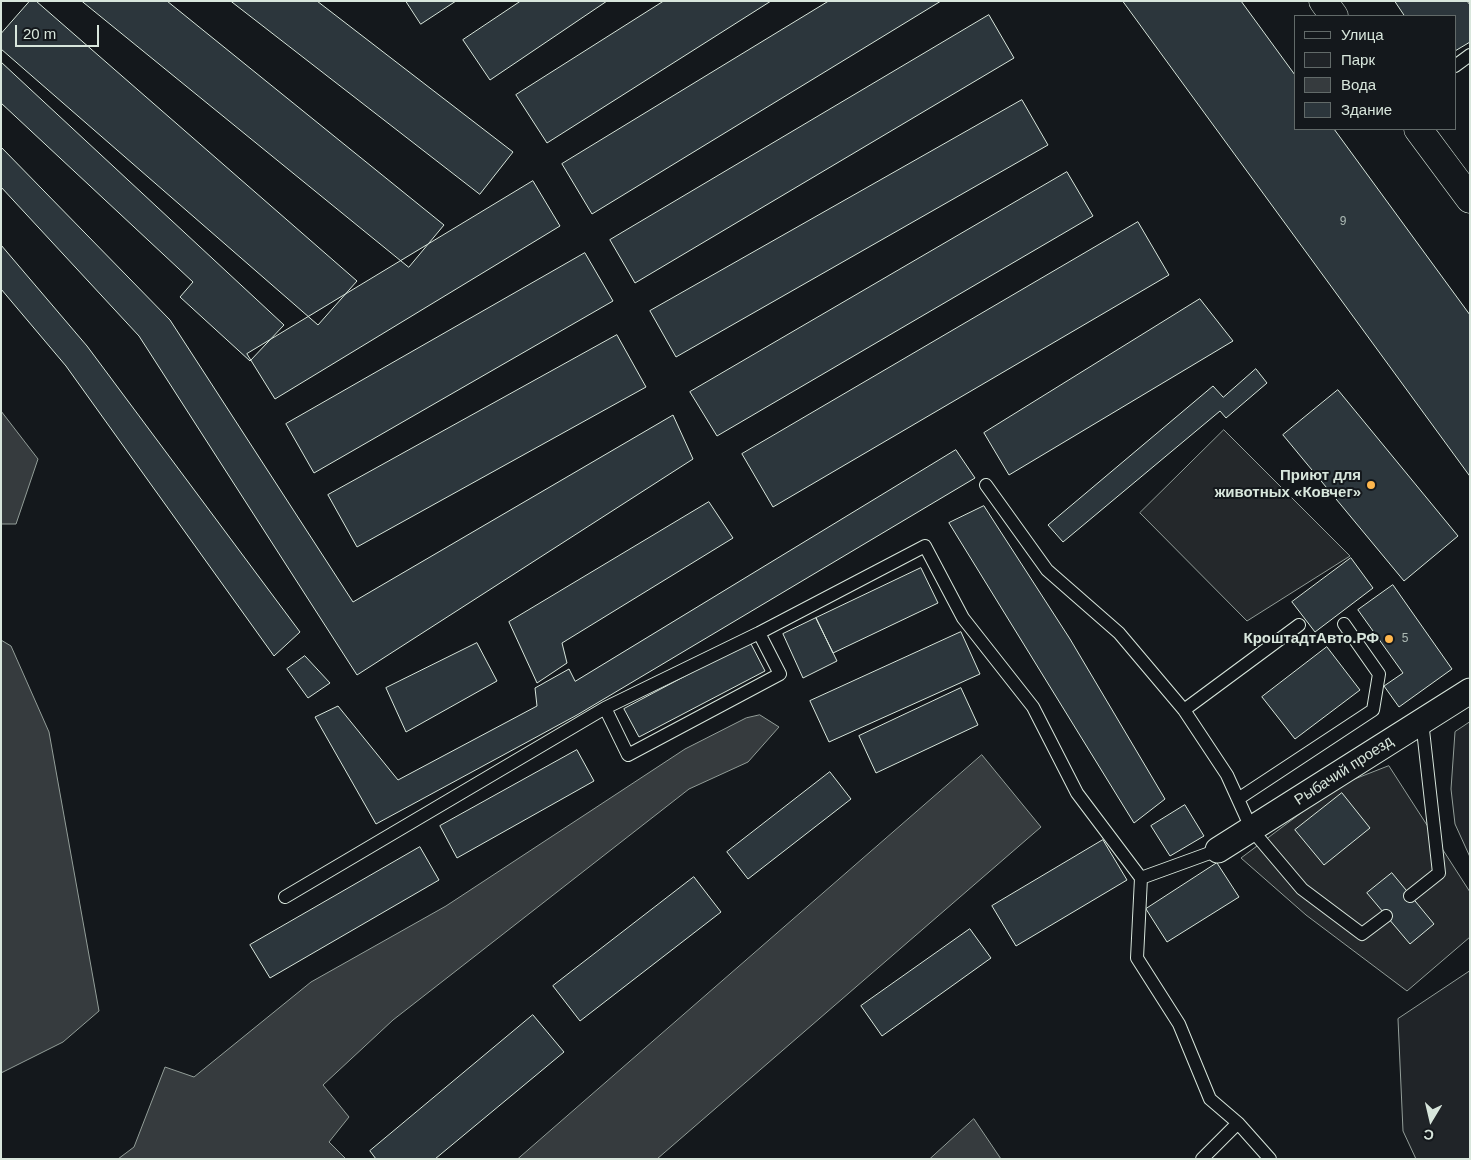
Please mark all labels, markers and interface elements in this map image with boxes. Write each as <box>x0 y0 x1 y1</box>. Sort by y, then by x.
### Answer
scale bar <box>18 15 101 47</box>
legend <box>1294 15 1456 130</box>
text: 20 m <box>23 25 56 42</box>
text: Улица <box>1341 26 1384 43</box>
text: Парк <box>1341 51 1375 68</box>
text: Вода <box>1341 76 1376 93</box>
text: Здание <box>1341 101 1392 118</box>
house number: 9 <box>1340 215 1346 229</box>
place label: Приют для животных «Ковчег» <box>1215 467 1361 502</box>
marker: Приют для животных «Ковчег» <box>1365 479 1377 491</box>
place label: КроштадтАвто.РФ <box>1244 630 1379 648</box>
house number: 5 <box>1402 632 1408 646</box>
marker: КроштадтАвто.РФ <box>1383 633 1395 645</box>
street label: Рыбачий проезд <box>1291 732 1397 810</box>
north arrow <box>1406 1095 1456 1145</box>
text: С <box>1422 1126 1435 1144</box>

